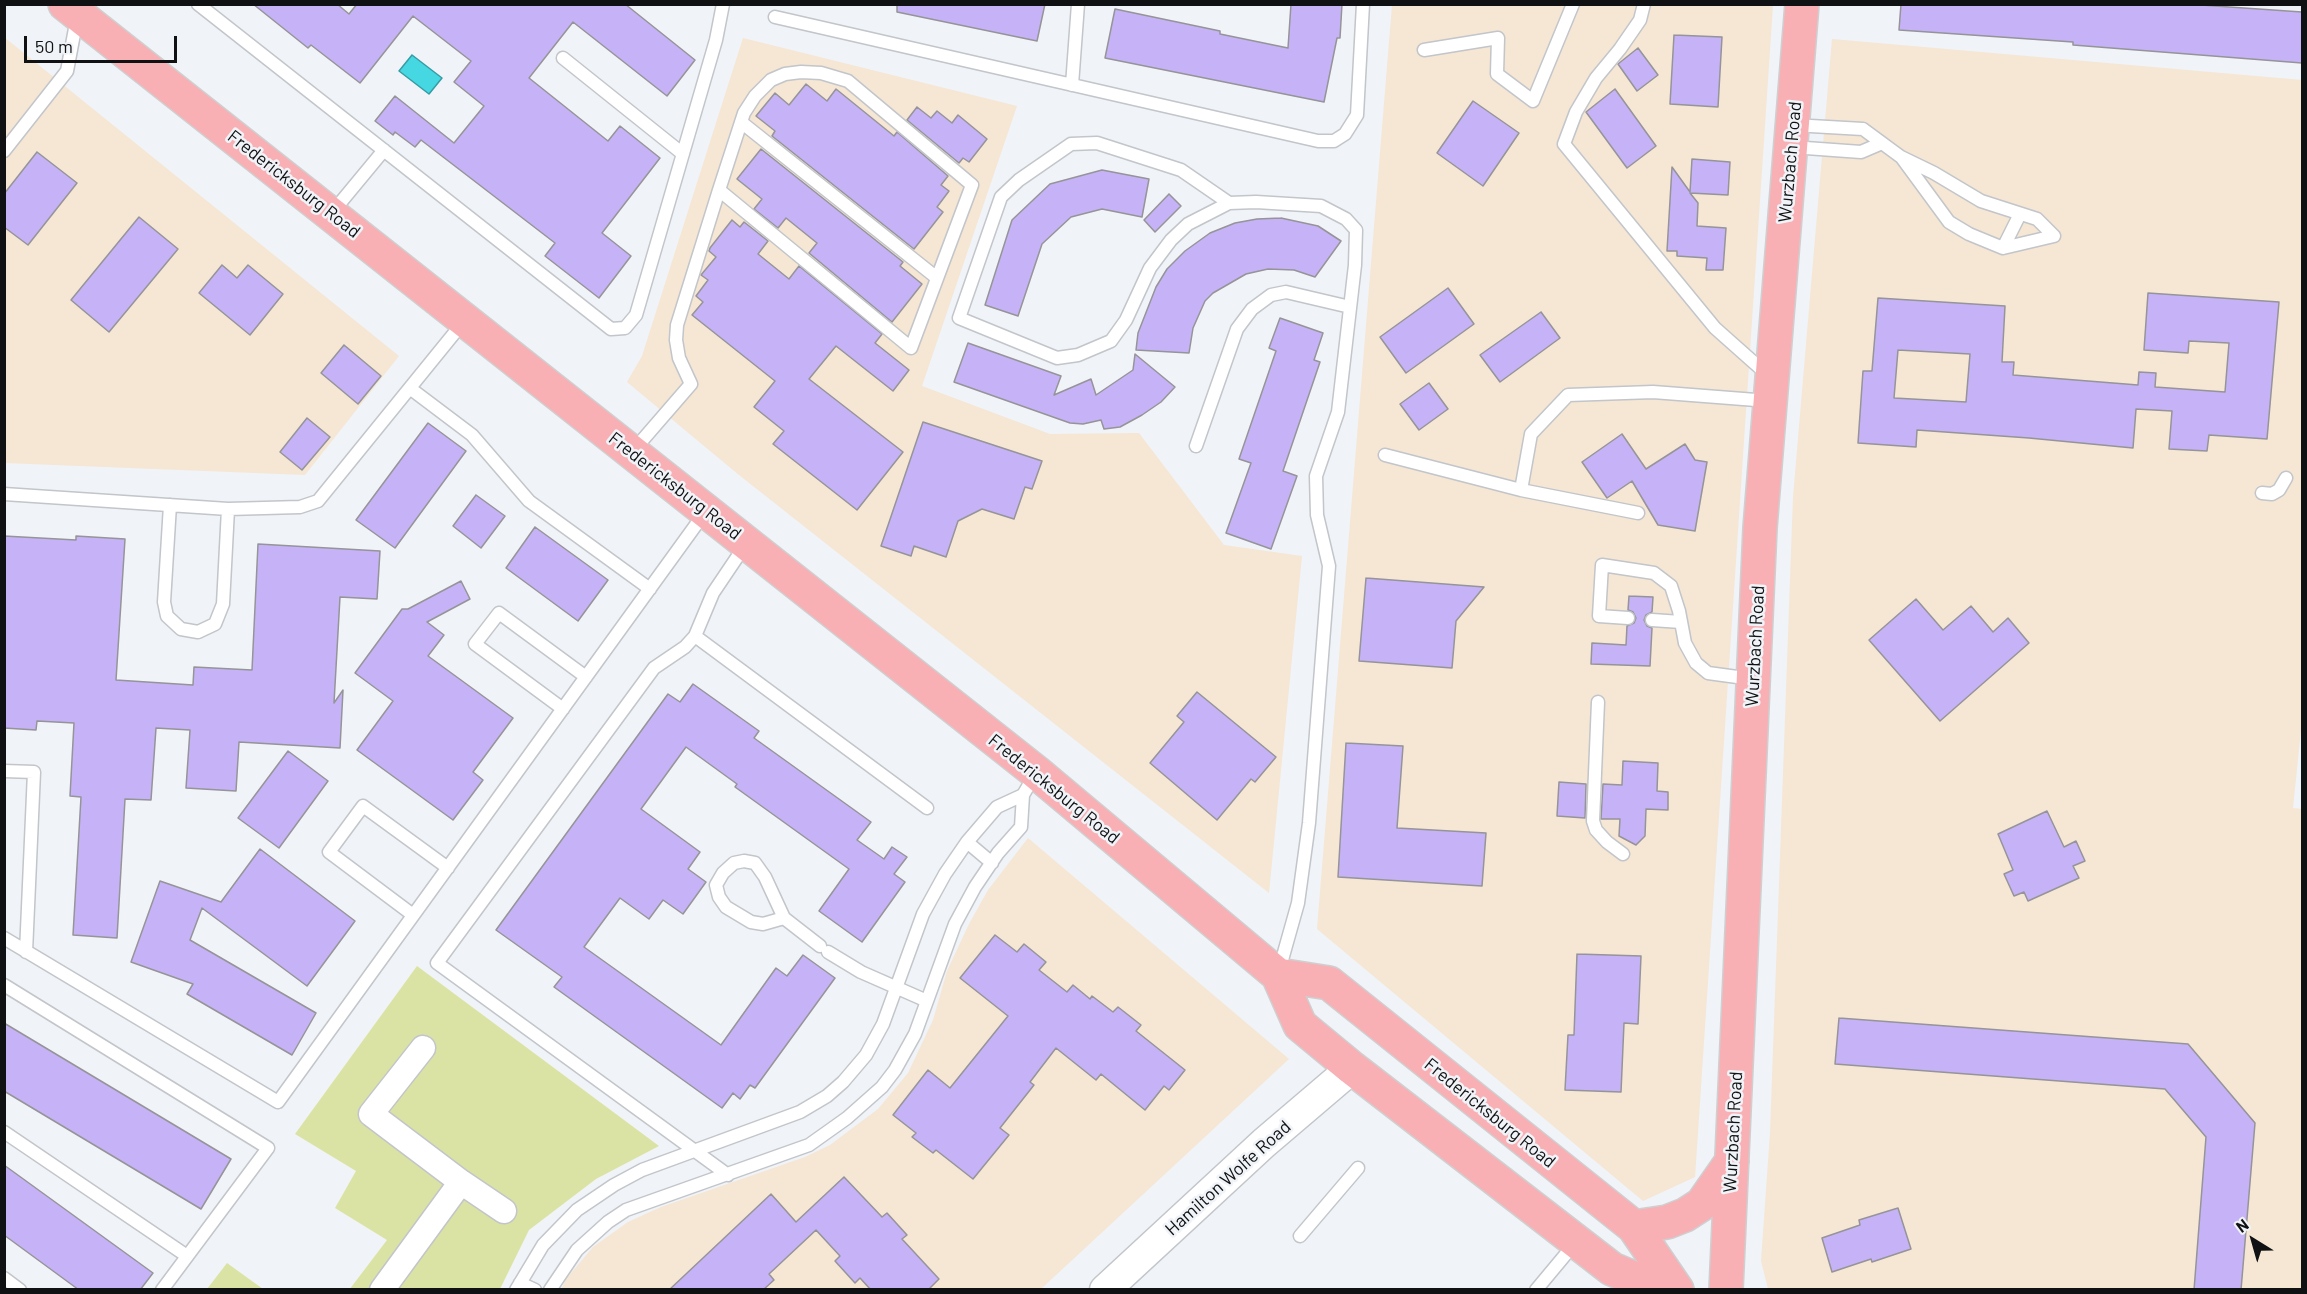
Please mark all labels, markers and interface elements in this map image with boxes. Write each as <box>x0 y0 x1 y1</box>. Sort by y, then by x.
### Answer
scale bar <box>27 24 180 62</box>
text: 50 m <box>35 35 73 57</box>
street label: Wurzbach Road <box>1774 101 1806 223</box>
street label: Fredericksburg Road <box>223 125 365 243</box>
street label: Fredericksburg Road <box>604 427 746 545</box>
street label: Wurzbach Road <box>1741 585 1769 707</box>
street label: Fredericksburg Road <box>984 729 1124 849</box>
street label: Fredericksburg Road <box>1420 1053 1560 1173</box>
street label: Wurzbach Road <box>1719 1071 1747 1193</box>
street label: Hamilton Wolfe Road <box>1161 1116 1295 1240</box>
north arrow <box>2223 1210 2283 1270</box>
text: N <box>2232 1214 2252 1236</box>

